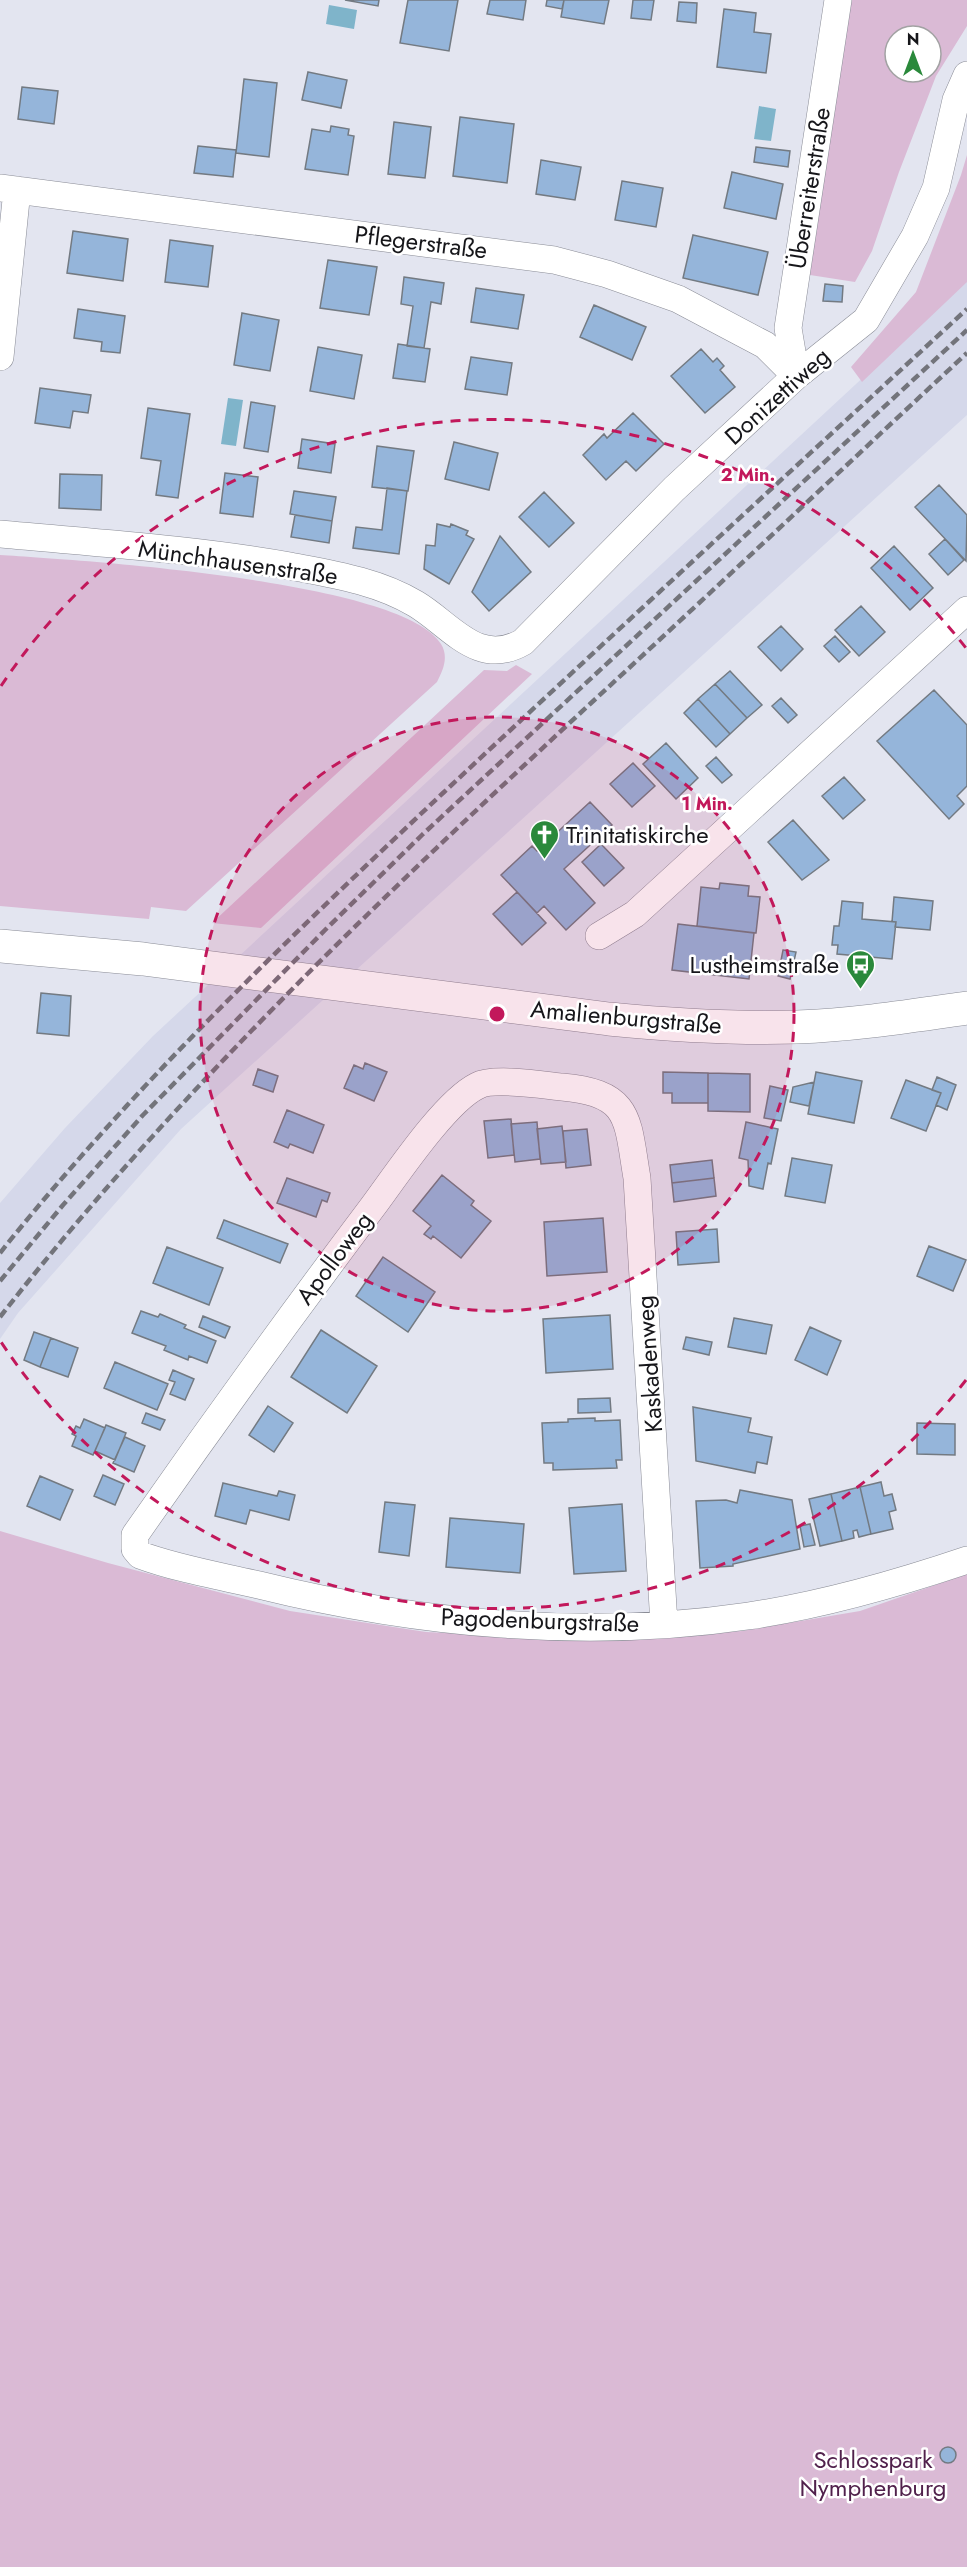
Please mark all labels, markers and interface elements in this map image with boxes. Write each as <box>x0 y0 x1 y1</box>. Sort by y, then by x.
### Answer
north arrow <box>883 24 943 84</box>
text: N <box>907 28 919 51</box>
street label: Überreiterstraße <box>779 105 839 271</box>
street label: Pflegerstraße <box>353 217 489 267</box>
street label: Donizettiweg <box>717 339 837 453</box>
text: 2 Min. <box>721 462 775 488</box>
street label: Münchhausenstraße <box>136 531 340 593</box>
text: 1 Min. <box>681 791 733 817</box>
place label: Trinitatiskirche <box>566 817 709 852</box>
church icon: Trinitatiskirche <box>529 818 561 860</box>
place label: Lustheimstraße <box>690 947 839 982</box>
bus stop icon: Lustheimstraße <box>844 948 876 990</box>
street label: Amalienburgstraße <box>529 991 723 1043</box>
centre of rings <box>487 1004 507 1024</box>
street label: Apolloweg <box>287 1204 381 1312</box>
street label: Kaskadenweg <box>627 1294 671 1434</box>
street label: Pagodenburgstraße <box>440 1599 640 1641</box>
park label: Schlosspark Nymphenburg <box>800 2442 946 2505</box>

